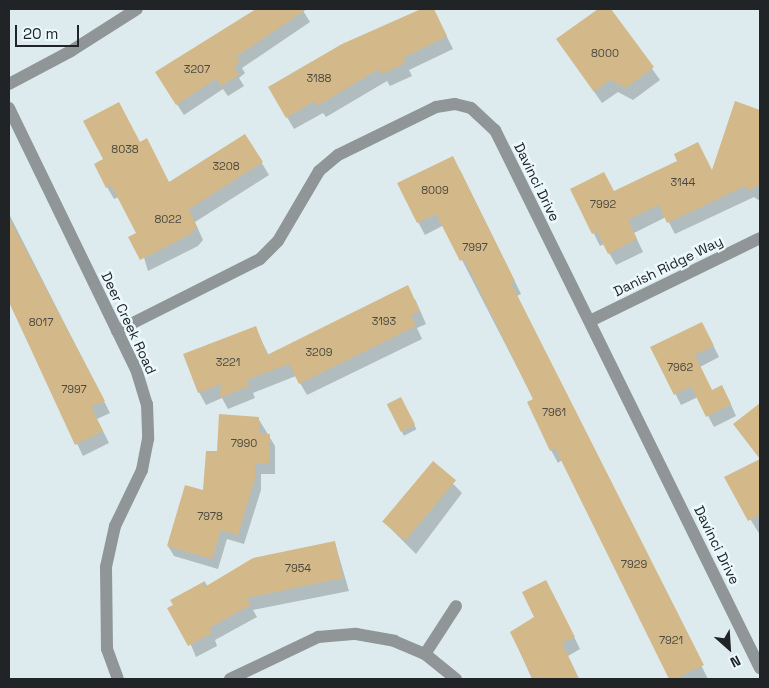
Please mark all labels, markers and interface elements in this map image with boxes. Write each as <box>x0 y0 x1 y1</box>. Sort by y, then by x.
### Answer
scale bar <box>18 15 81 47</box>
text: 20 m <box>23 24 58 43</box>
house number: 8000 <box>591 46 619 60</box>
house number: 3207 <box>184 62 210 76</box>
house number: 3188 <box>307 71 331 85</box>
street label: Davinci Drive <box>511 140 563 224</box>
house number: 8038 <box>111 142 139 156</box>
house number: 3208 <box>212 159 240 173</box>
house number: 3144 <box>671 175 695 189</box>
house number: 8009 <box>421 183 449 197</box>
house number: 7992 <box>590 197 616 211</box>
house number: 8022 <box>154 212 182 226</box>
street label: Danish Ridge Way <box>611 232 725 300</box>
house number: 7997 <box>462 240 488 254</box>
street label: Deer Creek Road <box>98 269 160 377</box>
house number: 3193 <box>372 314 396 328</box>
house number: 8017 <box>29 315 53 329</box>
house number: 3209 <box>305 345 333 359</box>
house number: 3221 <box>216 355 240 369</box>
house number: 7962 <box>667 360 693 374</box>
house number: 7997 <box>61 382 87 396</box>
house number: 7961 <box>542 405 566 419</box>
house number: 7990 <box>231 436 257 450</box>
street label: Davinci Drive <box>691 503 743 587</box>
house number: 7978 <box>197 509 223 523</box>
house number: 7929 <box>621 557 647 571</box>
house number: 7954 <box>285 561 311 575</box>
north arrow <box>704 623 754 673</box>
house number: 7921 <box>659 633 683 647</box>
text: N <box>727 651 744 672</box>

